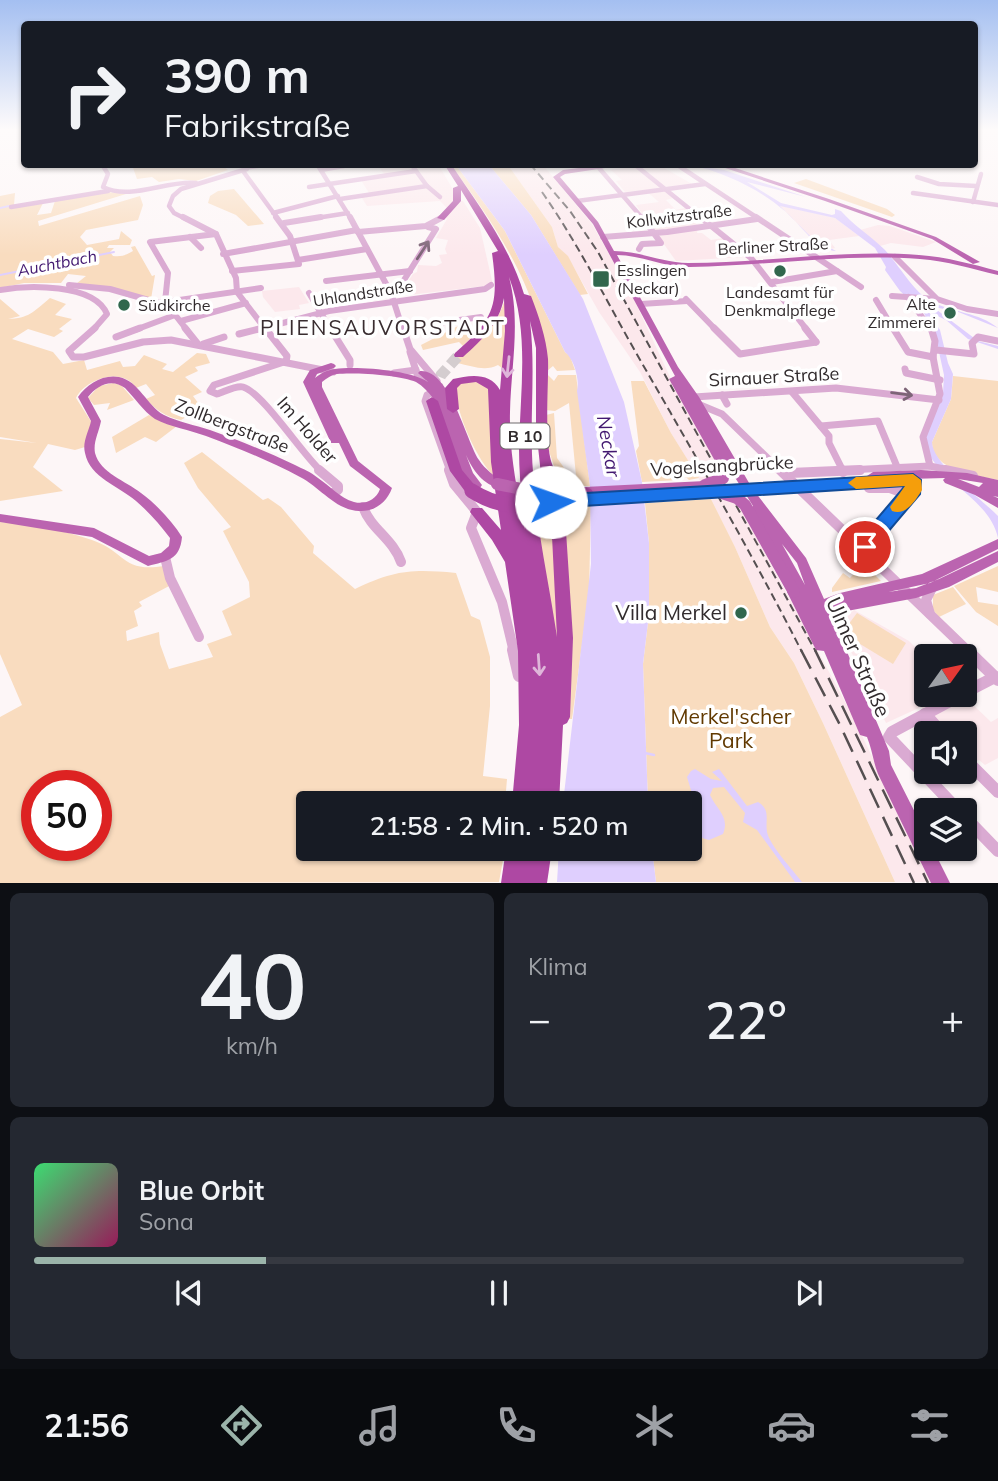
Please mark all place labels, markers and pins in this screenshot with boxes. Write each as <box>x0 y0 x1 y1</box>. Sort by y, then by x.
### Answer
place label: Esslingen (Neckar) <box>617 260 687 298</box>
marker: Landesamt für Denkmalpflege <box>772 263 788 279</box>
marker: Esslingen (Neckar) <box>591 269 611 289</box>
place label: Landesamt für Denkmalpflege <box>724 282 836 320</box>
place label: Alte Zimmerei <box>868 294 936 332</box>
place label: Südkirche <box>138 295 211 315</box>
marker: Südkirche <box>116 297 132 313</box>
marker: Alte Zimmerei <box>942 305 958 321</box>
pin <box>835 517 895 577</box>
place label: Villa Merkel <box>615 599 727 625</box>
marker: Villa Merkel <box>733 605 749 621</box>

